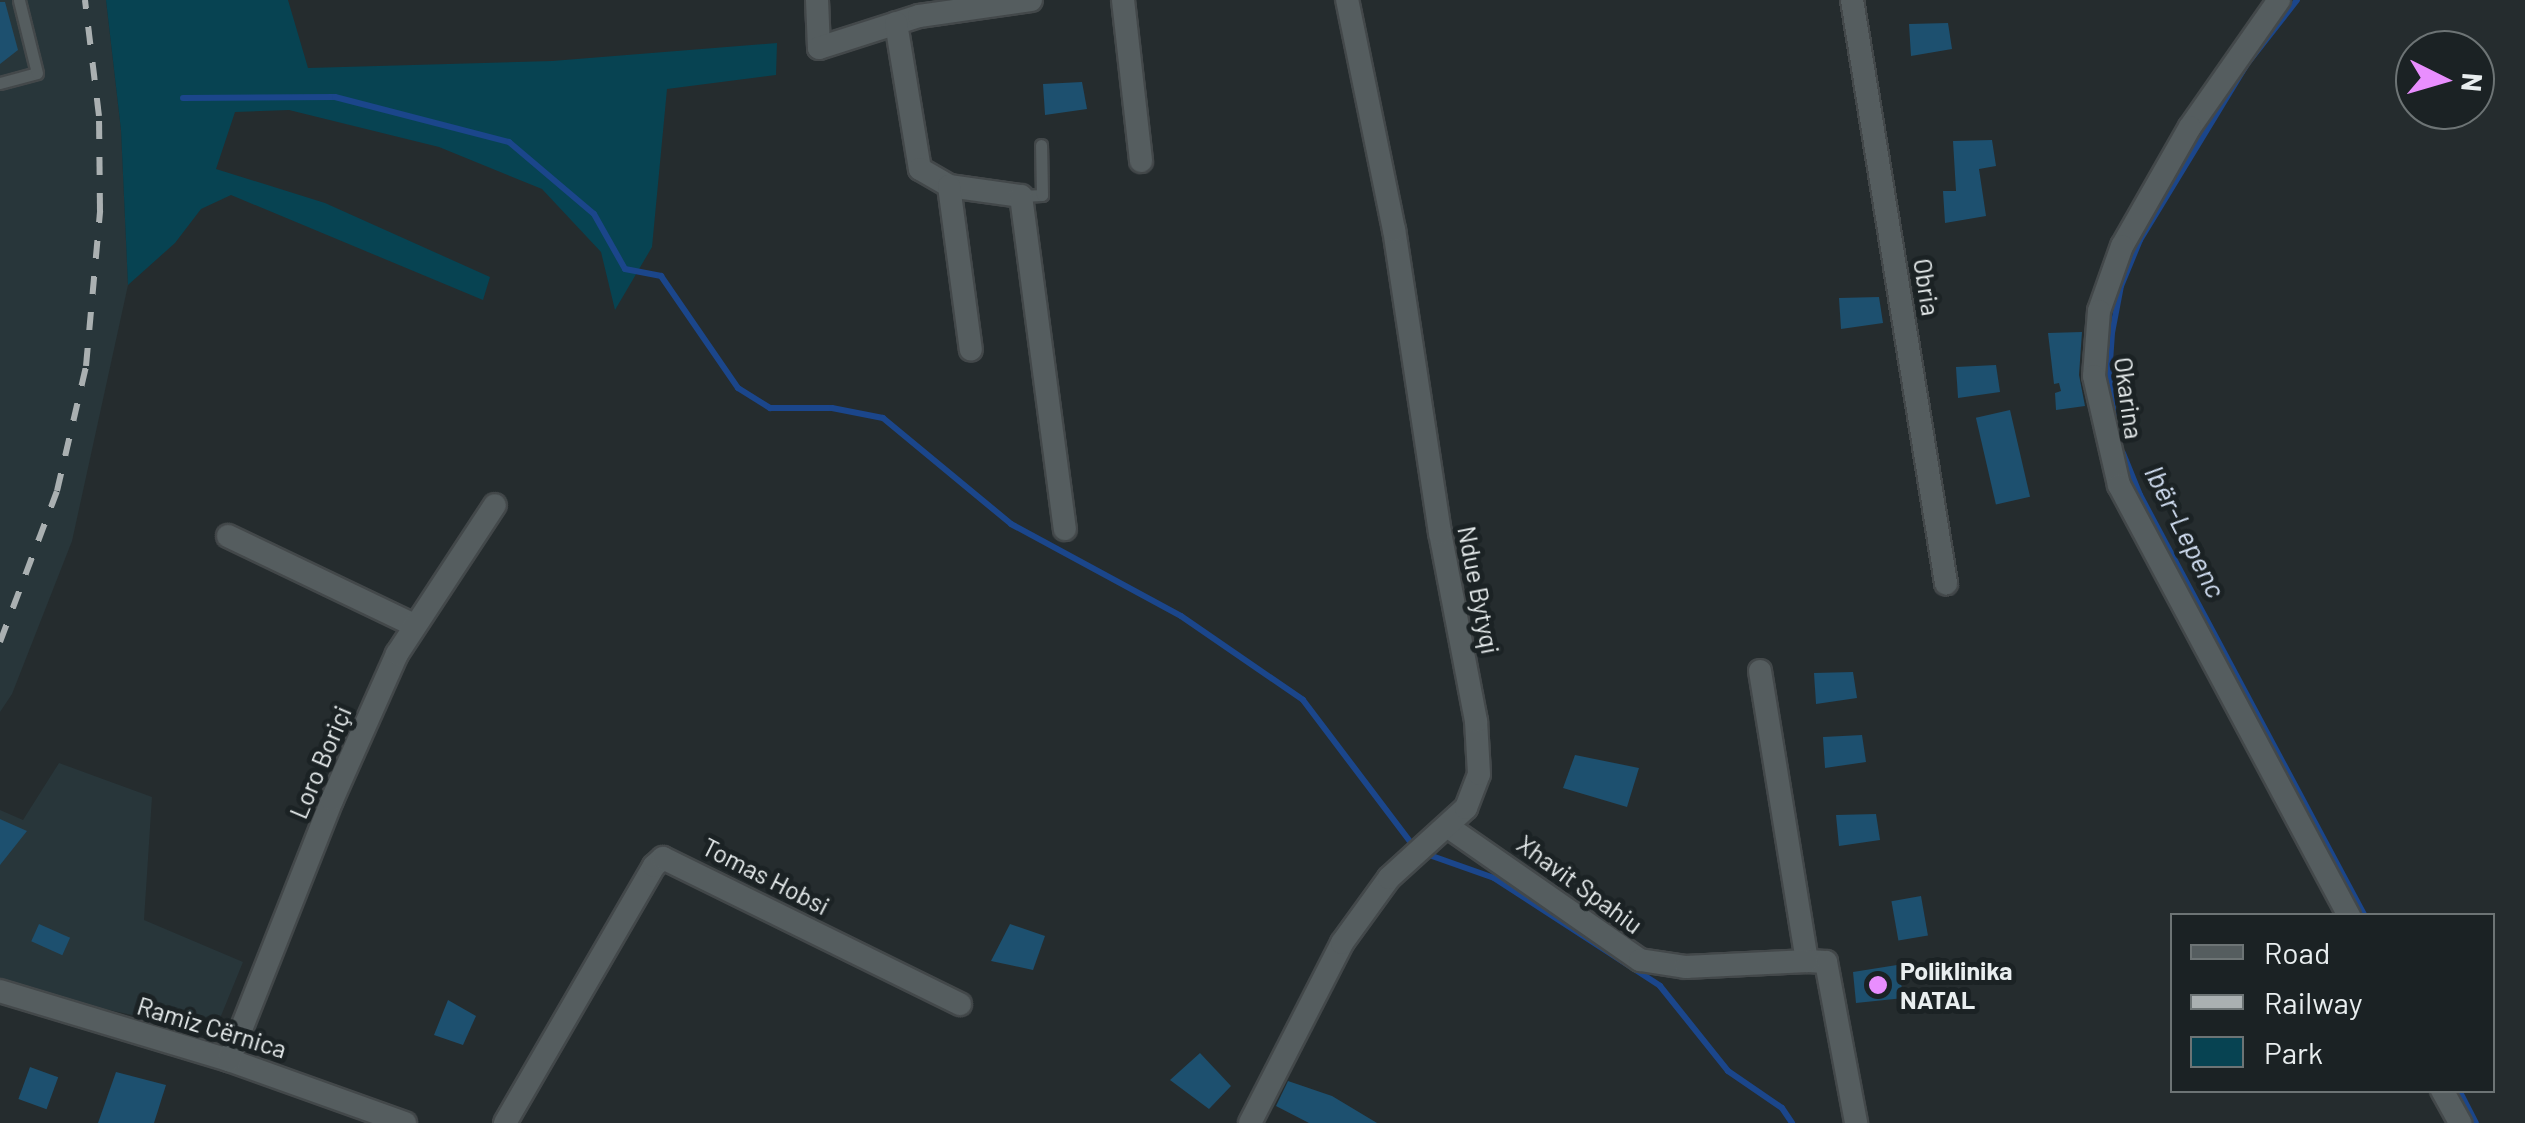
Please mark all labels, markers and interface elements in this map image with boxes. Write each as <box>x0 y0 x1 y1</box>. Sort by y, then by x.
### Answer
north arrow <box>2395 30 2495 130</box>
text: N <box>2455 72 2491 93</box>
street label: Obria <box>1908 256 1946 318</box>
street label: Okarina <box>2108 355 2150 441</box>
water label: Ibër-Lepenc <box>2138 459 2234 603</box>
street label: Ndue Bytyqi <box>1452 524 1506 656</box>
street label: Loro Boriçi <box>283 701 357 823</box>
street label: Xhavit Spahiu <box>1511 828 1649 940</box>
street label: Tomas Hobsi <box>697 831 835 921</box>
legend <box>2170 913 2495 1093</box>
text: Road <box>2264 934 2330 970</box>
place label: Poliklinika NATAL <box>1900 956 2012 1015</box>
marker: Poliklinika NATAL <box>1865 972 1891 998</box>
text: Railway <box>2264 984 2363 1020</box>
street label: Ramiz Cërnica <box>134 990 290 1064</box>
text: Park <box>2264 1034 2323 1070</box>

